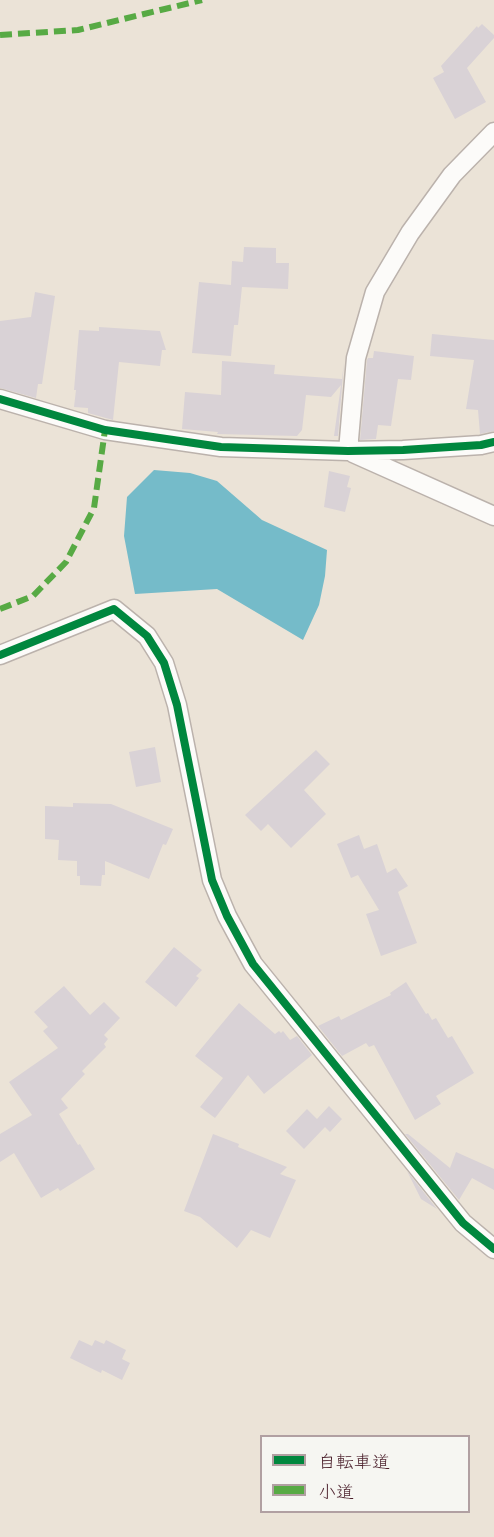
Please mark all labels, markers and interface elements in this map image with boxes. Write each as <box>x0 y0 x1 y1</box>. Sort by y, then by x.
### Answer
legend <box>260 1435 470 1513</box>
text: 自転車道 <box>318 1451 390 1474</box>
text: 小道 <box>318 1481 354 1504</box>

